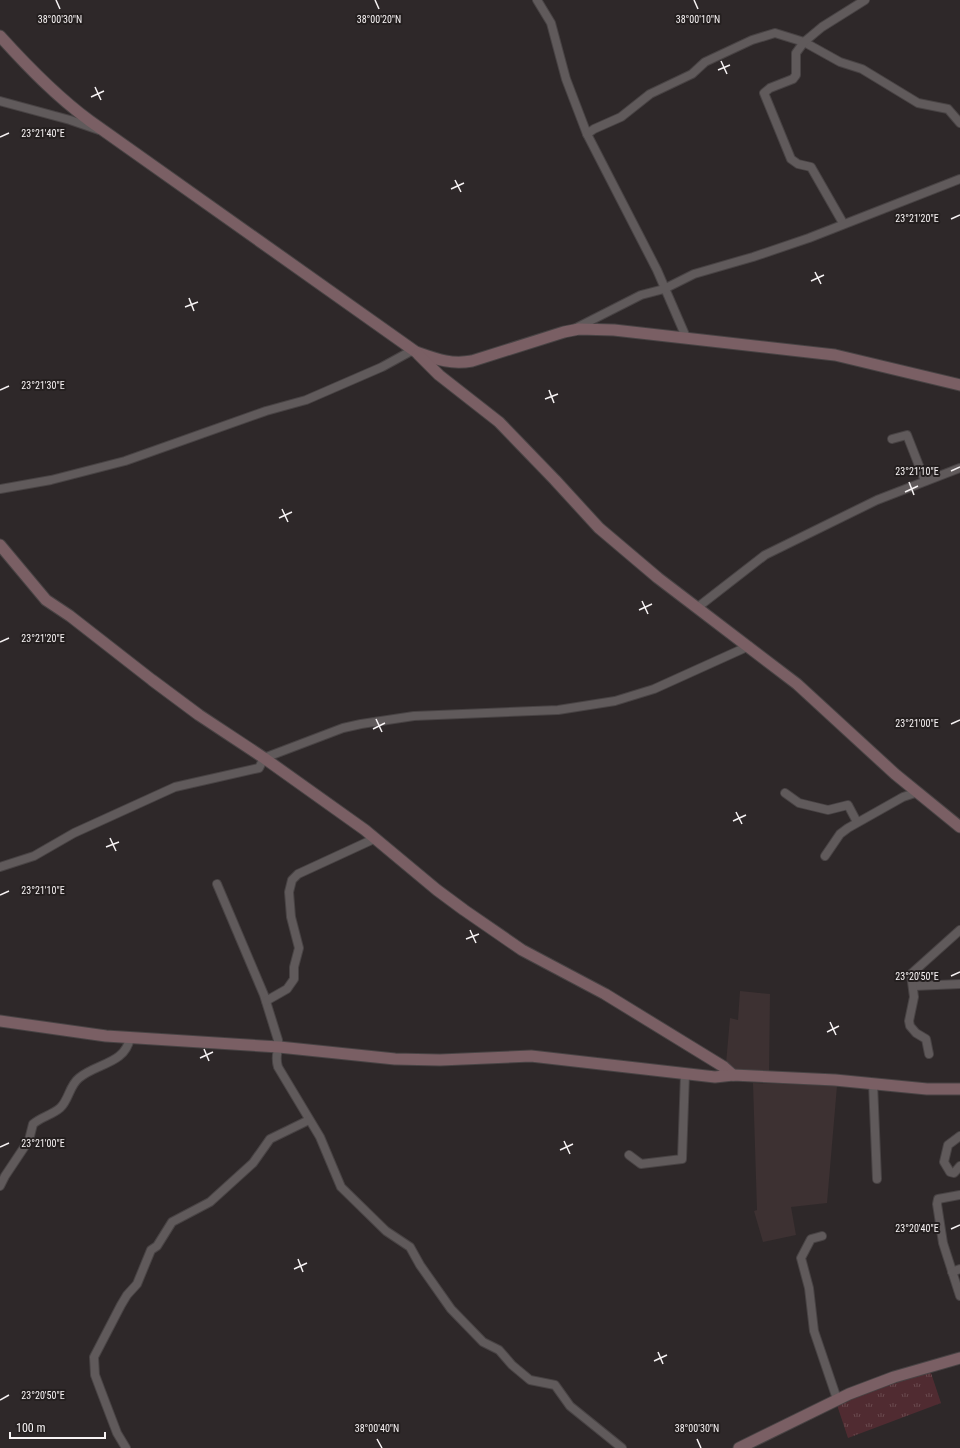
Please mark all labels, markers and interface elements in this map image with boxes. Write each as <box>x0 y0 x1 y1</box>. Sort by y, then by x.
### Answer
text: 38°00'30"N <box>38 14 82 25</box>
text: 38°00'20"N <box>357 14 401 25</box>
text: 38°00'10"N <box>676 14 720 25</box>
text: 23°21'40"E <box>21 128 65 139</box>
text: 23°21'20"E <box>895 213 939 224</box>
text: 23°21'30"E <box>21 380 65 391</box>
text: 23°21'10"E <box>895 466 939 477</box>
text: 23°21'20"E <box>21 633 65 644</box>
text: 23°21'00"E <box>895 718 939 729</box>
text: 23°21'10"E <box>21 885 65 896</box>
text: 23°20'50"E <box>895 971 939 982</box>
text: 23°21'00"E <box>21 1138 65 1149</box>
text: 23°20'40"E <box>895 1223 939 1234</box>
text: 23°20'50"E <box>21 1390 65 1401</box>
scale bar <box>10 1414 105 1440</box>
text: 100 m <box>16 1421 46 1435</box>
text: 38°00'40"N <box>355 1423 399 1434</box>
text: 38°00'30"N <box>675 1423 719 1434</box>

